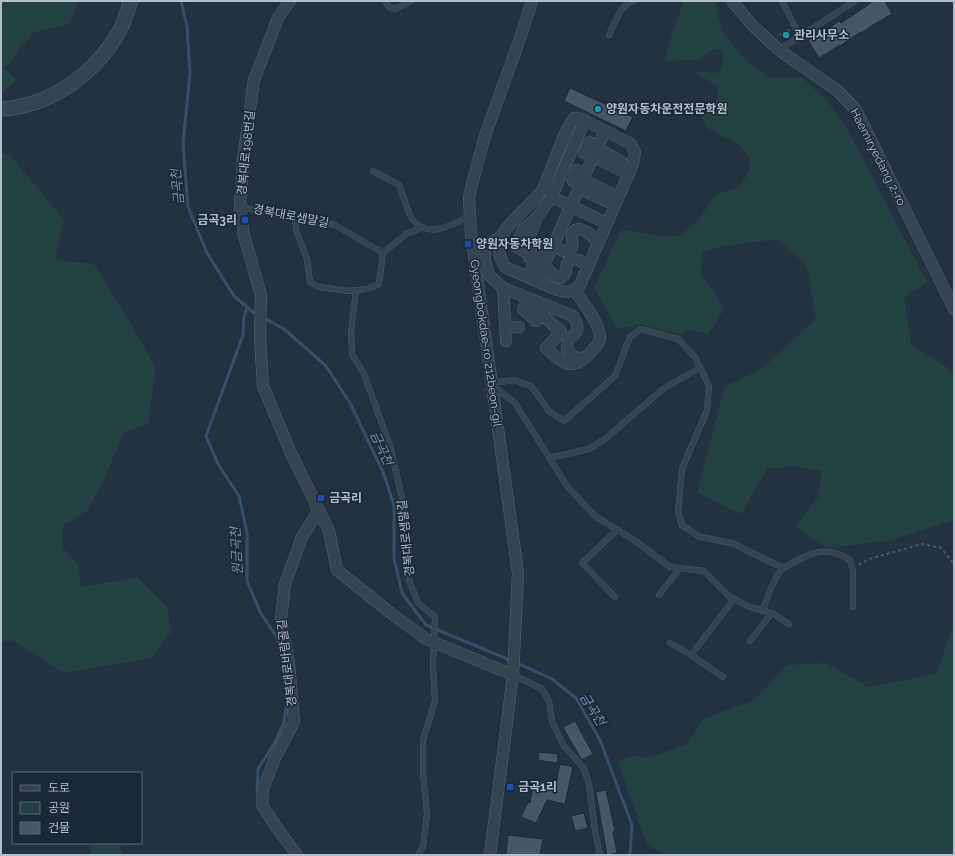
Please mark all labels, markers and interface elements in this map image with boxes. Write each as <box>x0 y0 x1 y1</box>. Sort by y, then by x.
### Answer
place label: 관리사무소 <box>794 28 849 42</box>
marker: 관리사무소 <box>781 30 791 40</box>
place label: 양원자동차운전전문학원 <box>606 102 727 116</box>
marker: 양원자동차운전전문학원 <box>593 104 603 114</box>
street label: Haemiryedang 2-ro <box>847 106 909 208</box>
street label: 경복대로198번길 <box>235 110 257 196</box>
water label: 금곡천 <box>168 167 187 206</box>
street label: 경복대로샘말길 <box>252 202 330 230</box>
place label: 금곡3리 <box>197 213 237 227</box>
marker: 금곡3리 <box>240 215 250 225</box>
place label: 양원자동차학원 <box>476 237 553 251</box>
marker: 양원자동차학원 <box>463 239 473 249</box>
street label: Gyeongbokdae-ro 212beon-gil <box>467 258 505 428</box>
water label: 금곡천 <box>367 429 396 469</box>
place label: 금곡리 <box>329 491 362 505</box>
marker: 금곡리 <box>316 493 326 503</box>
street label: 경복대로샘말길 <box>395 499 417 577</box>
water label: 원금곡천 <box>228 526 245 575</box>
street label: 경복대로바람골길 <box>275 618 299 708</box>
water label: 금곡천 <box>577 690 609 729</box>
legend <box>12 772 142 844</box>
place label: 금곡1리 <box>518 780 557 794</box>
text: 도로 <box>48 781 70 795</box>
marker: 금곡1리 <box>505 782 515 792</box>
text: 공원 <box>48 801 70 815</box>
text: 건물 <box>48 821 70 835</box>

